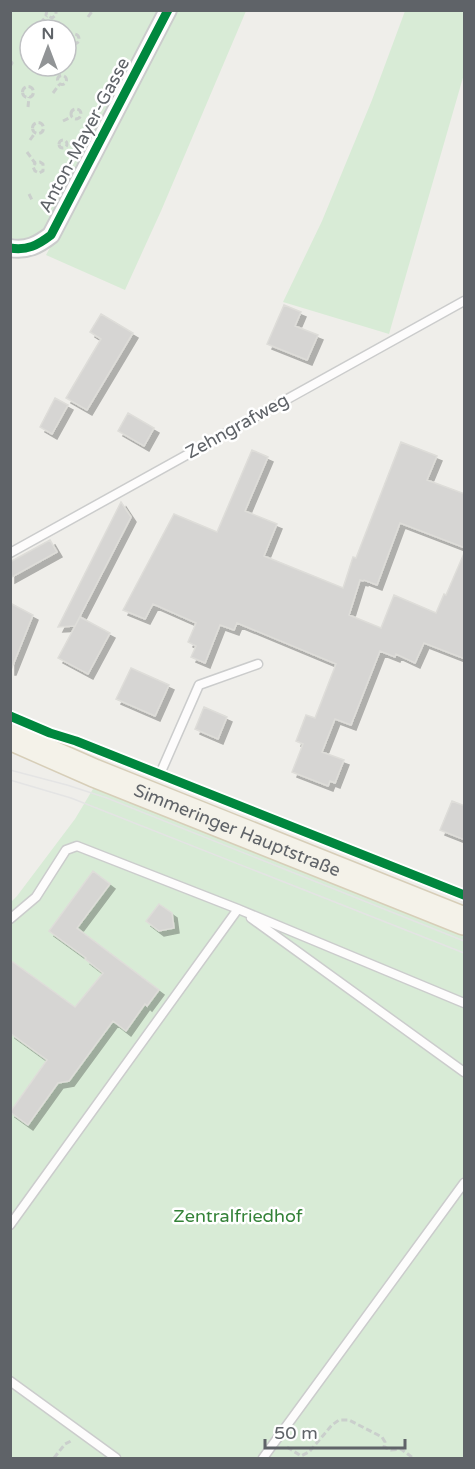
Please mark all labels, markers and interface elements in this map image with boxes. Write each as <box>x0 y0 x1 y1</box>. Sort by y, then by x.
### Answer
north arrow <box>18 18 78 78</box>
text: N <box>42 24 54 44</box>
street label: Anton-Mayer-Gasse <box>34 54 134 216</box>
street label: Zehngrafweg <box>182 389 292 463</box>
street label: Simmeringer Hauptstraße <box>131 779 344 881</box>
park label: Zentralfriedhof <box>173 1205 303 1227</box>
scale bar <box>265 1412 404 1450</box>
text: 50 m <box>274 1422 318 1444</box>

